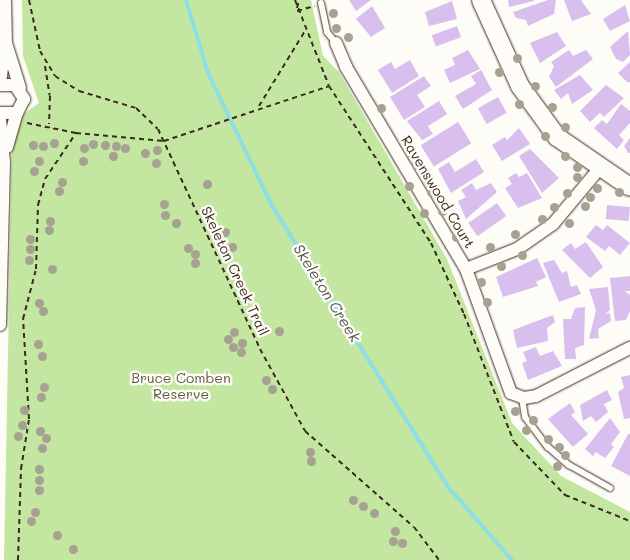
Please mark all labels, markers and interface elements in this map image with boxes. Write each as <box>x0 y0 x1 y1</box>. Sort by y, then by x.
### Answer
street label: Ravenswood Court <box>398 133 478 251</box>
street label: Skeleton Creek Trail <box>198 204 272 338</box>
water label: Skeleton Creek <box>290 241 364 345</box>
park label: Bruce Comben Reserve <box>131 370 231 402</box>

